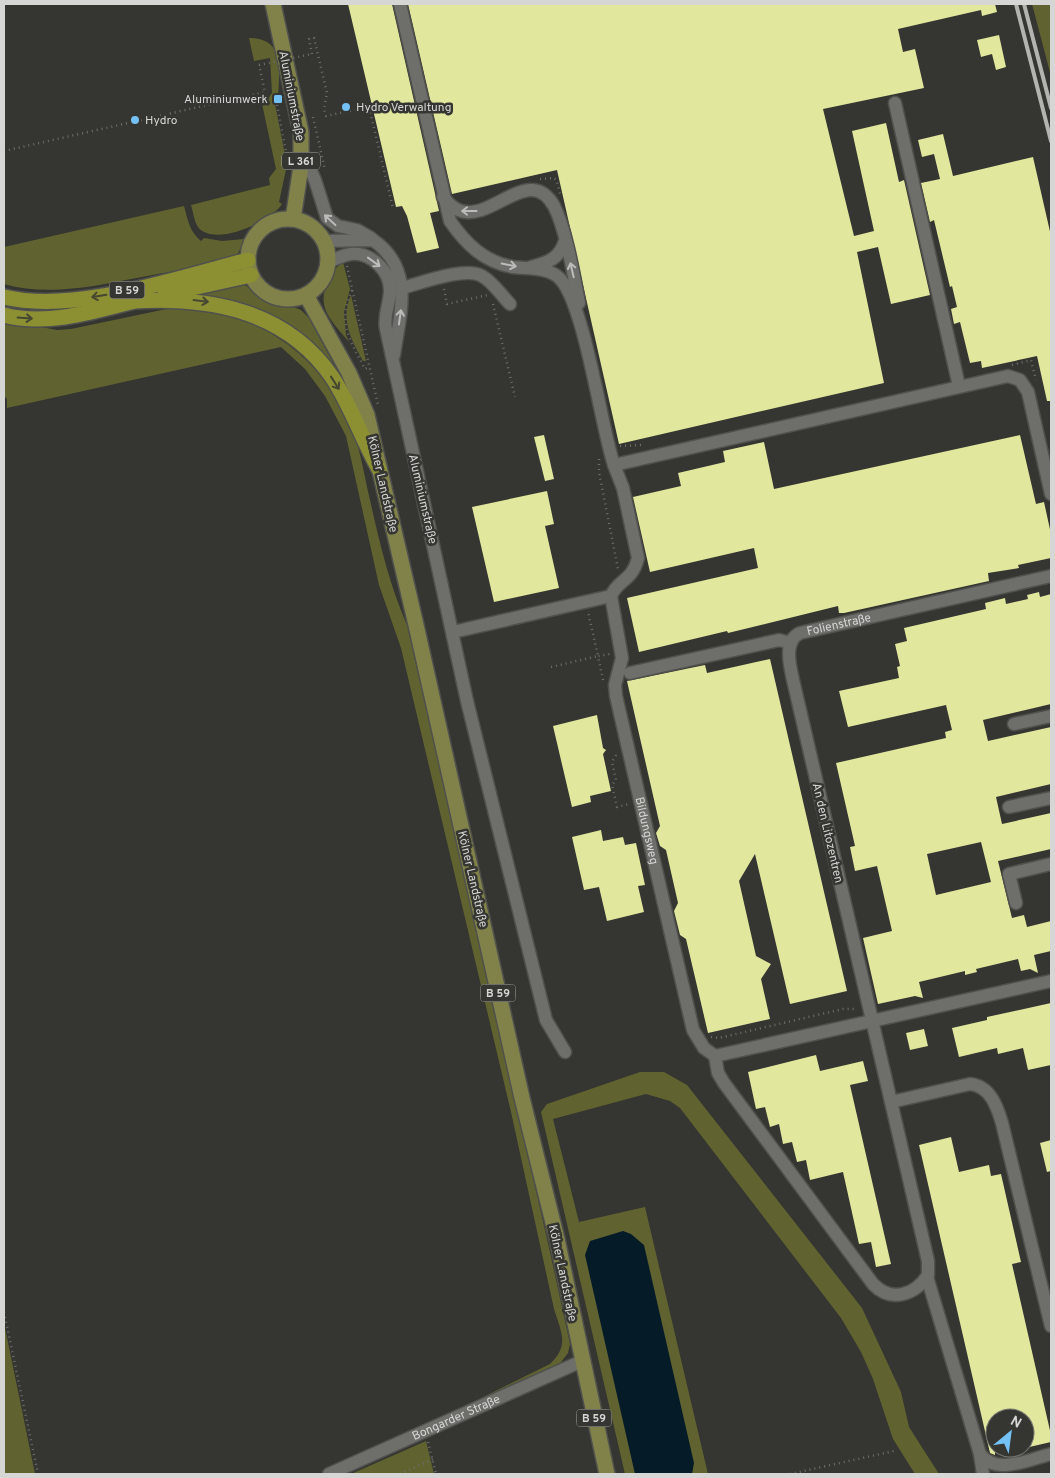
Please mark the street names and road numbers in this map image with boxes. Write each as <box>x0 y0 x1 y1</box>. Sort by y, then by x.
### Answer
street label: Aluminiumstraße <box>274 50 308 143</box>
road number: L 361 <box>282 153 320 170</box>
road number: B 59 <box>110 282 144 298</box>
street label: Kölner Landstraße <box>363 434 401 534</box>
street label: Aluminiumstraße <box>404 453 440 546</box>
street label: Folienstraße <box>805 610 873 640</box>
street label: An den Litozentren <box>808 782 846 885</box>
street label: Bildungsweg <box>631 795 662 866</box>
street label: Kölner Landstraße <box>453 829 491 929</box>
road number: B 59 <box>480 984 516 1001</box>
street label: Kölner Landstraße <box>544 1223 580 1323</box>
street label: Bongarder Straße <box>410 1392 503 1445</box>
road number: B 59 <box>576 1410 612 1426</box>

